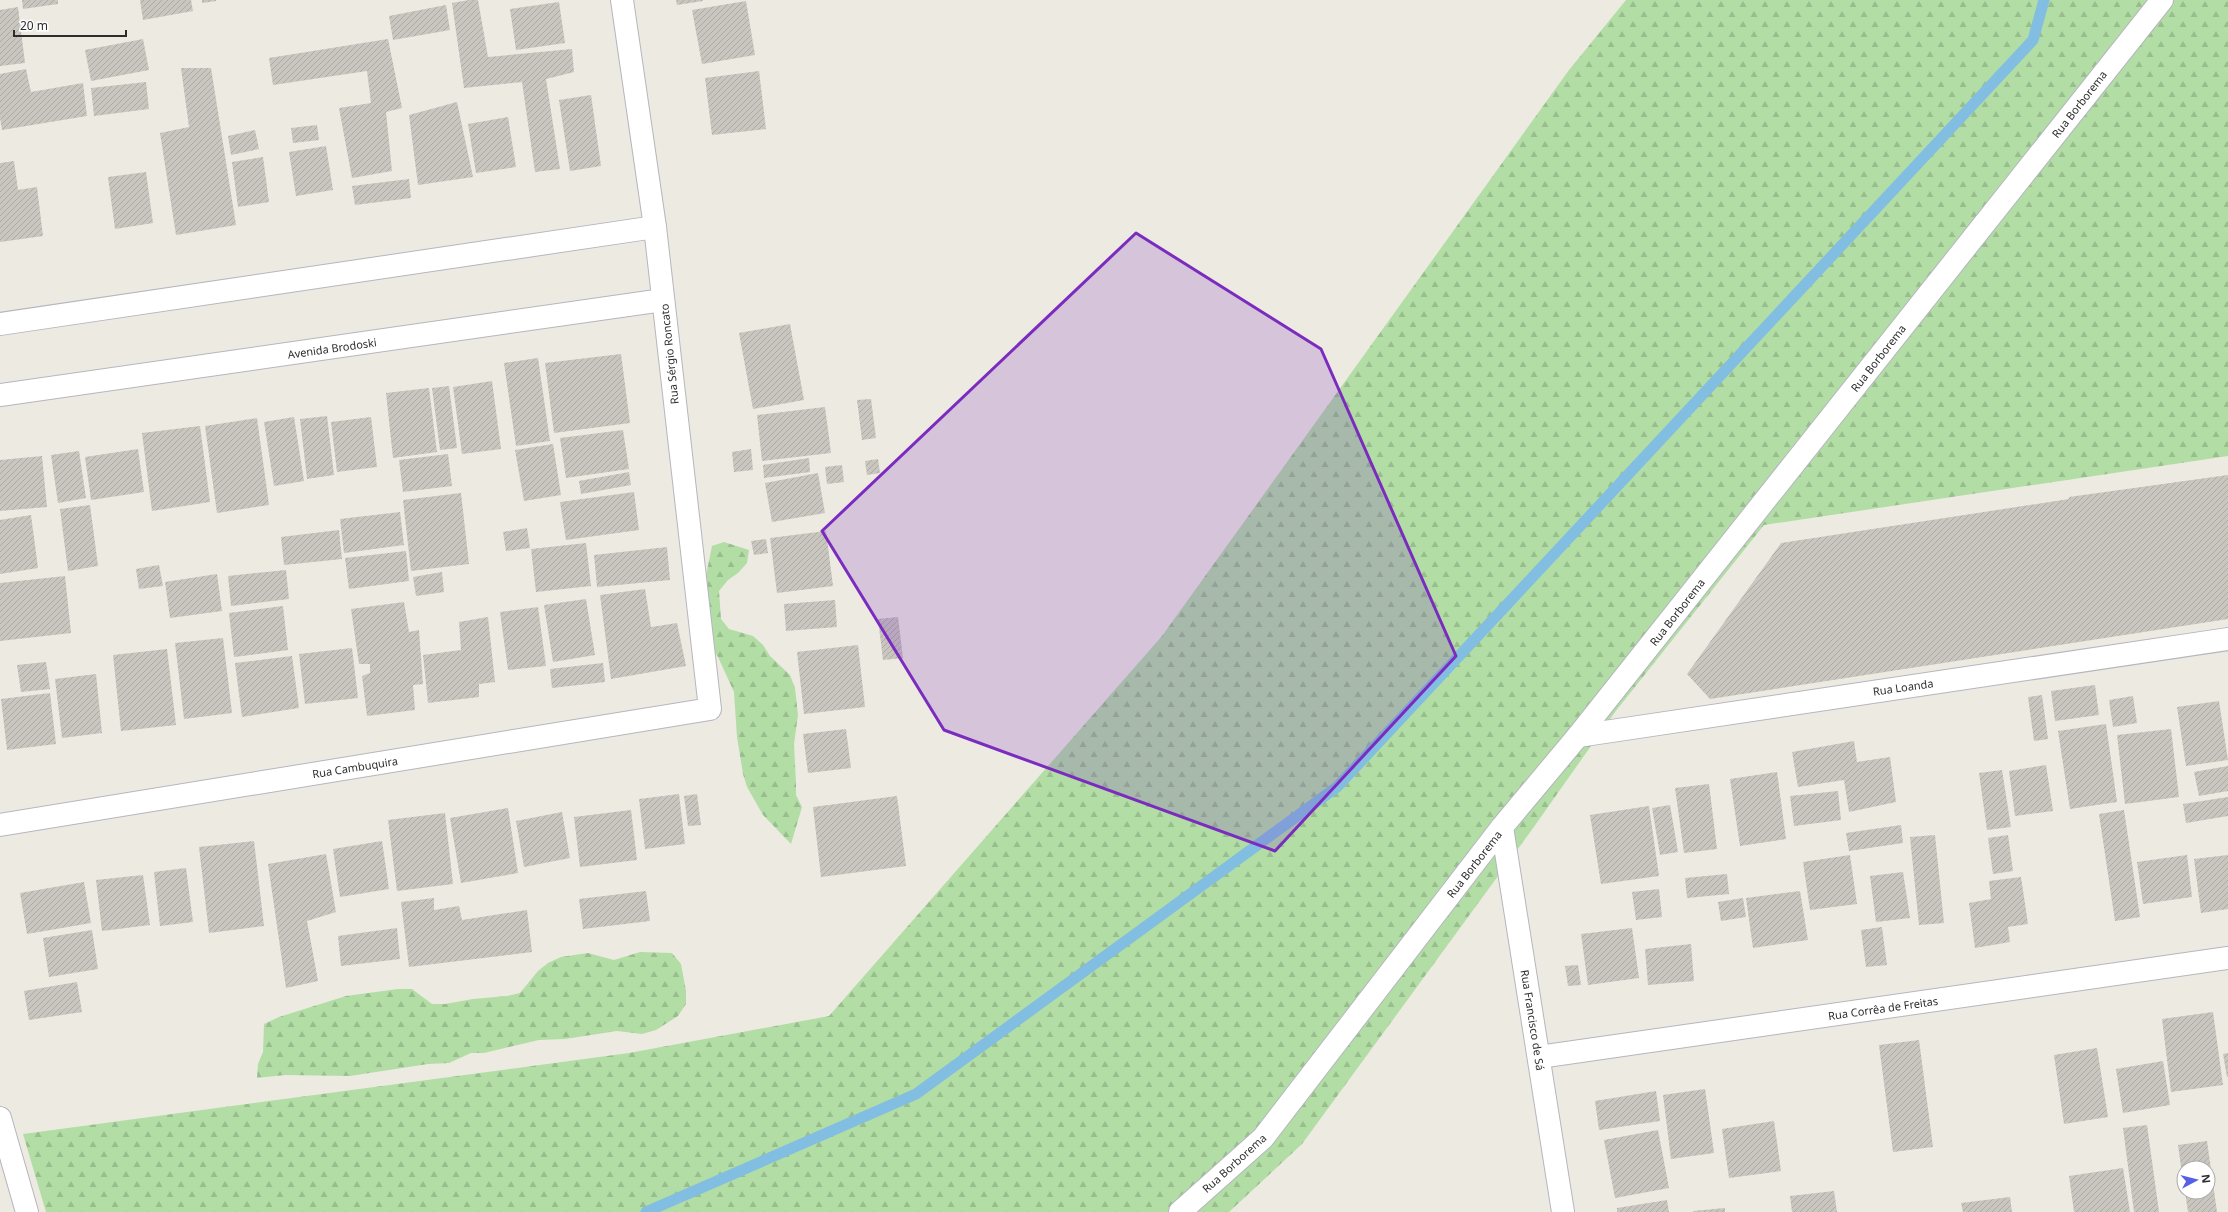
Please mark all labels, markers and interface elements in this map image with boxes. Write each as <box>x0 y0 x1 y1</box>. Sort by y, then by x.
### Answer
scale bar <box>14 12 126 38</box>
text: 20 m <box>20 17 48 34</box>
street label: Rua Borborema <box>2048 67 2110 141</box>
street label: Rua Sérgio Roncato <box>656 303 682 405</box>
street label: Rua Borborema <box>1847 321 1909 395</box>
street label: Avenida Brodoski <box>286 334 378 362</box>
street label: Rua Borborema <box>1646 575 1708 649</box>
street label: Rua Loanda <box>1872 675 1934 699</box>
street label: Rua Cambuquira <box>311 753 399 781</box>
street label: Rua Borborema <box>1443 827 1505 901</box>
street label: Rua Francisco de Sá <box>1518 969 1548 1071</box>
street label: Rua Corrêa de Freitas <box>1827 993 1939 1023</box>
street label: Rua Borborema <box>1199 1130 1269 1196</box>
north arrow <box>2176 1160 2216 1200</box>
text: N <box>2198 1173 2214 1184</box>

